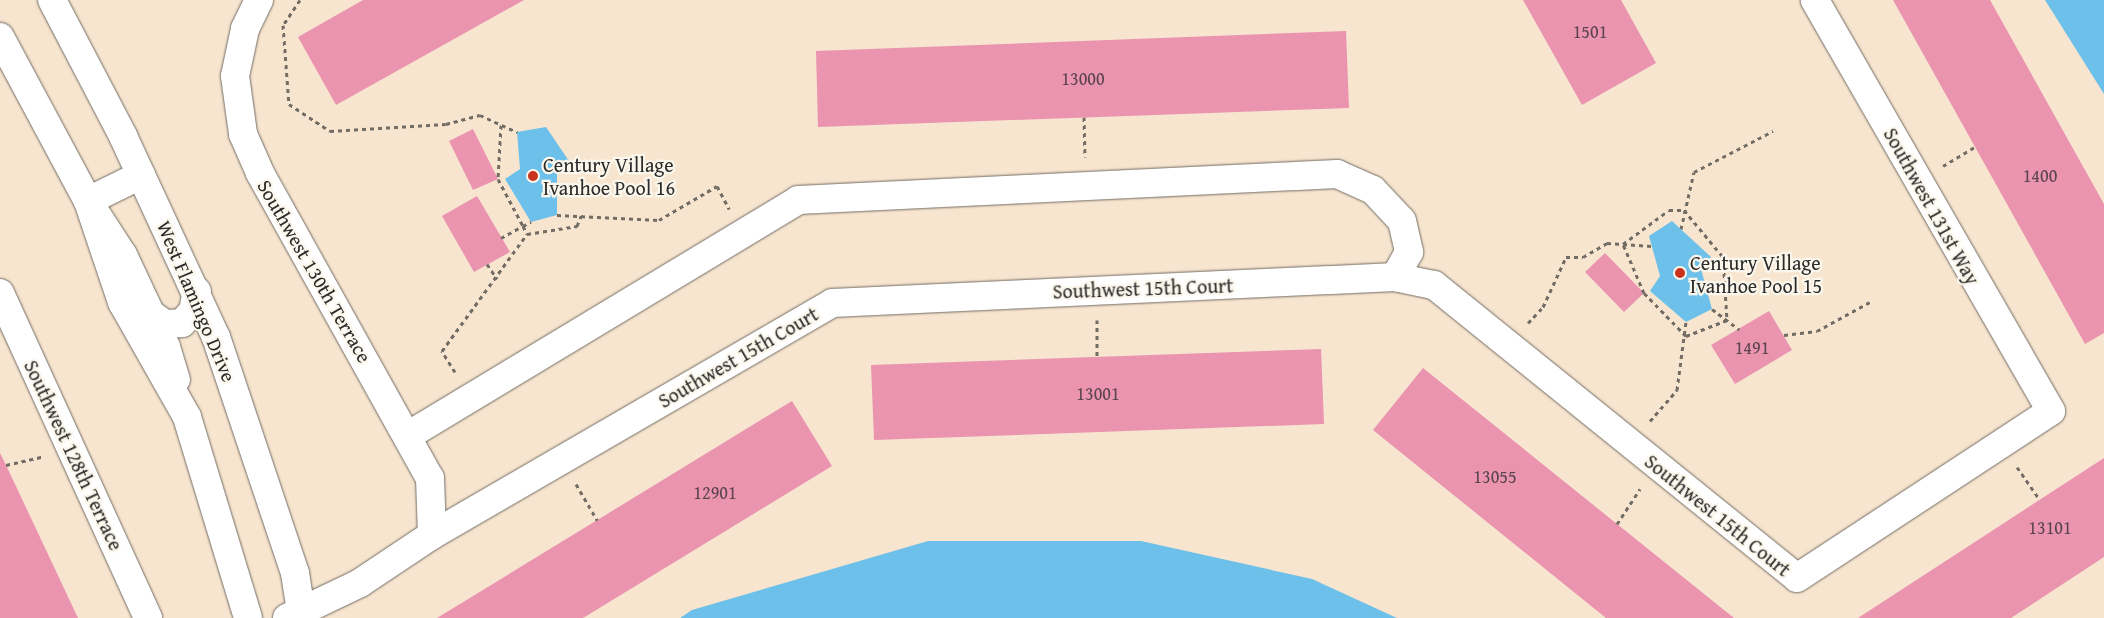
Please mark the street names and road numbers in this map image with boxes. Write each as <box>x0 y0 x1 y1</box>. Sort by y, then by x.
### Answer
street label: Southwest 131st Way <box>1879 123 1985 289</box>
street label: Southwest 130th Terrace <box>253 175 377 367</box>
street label: West Flamingo Drive <box>152 217 242 385</box>
street label: Southwest 15th Court <box>1052 273 1234 303</box>
street label: Southwest 15th Court <box>654 301 822 413</box>
street label: Southwest 128th Terrace <box>19 356 129 554</box>
street label: Southwest 15th Court <box>1640 449 1796 581</box>

